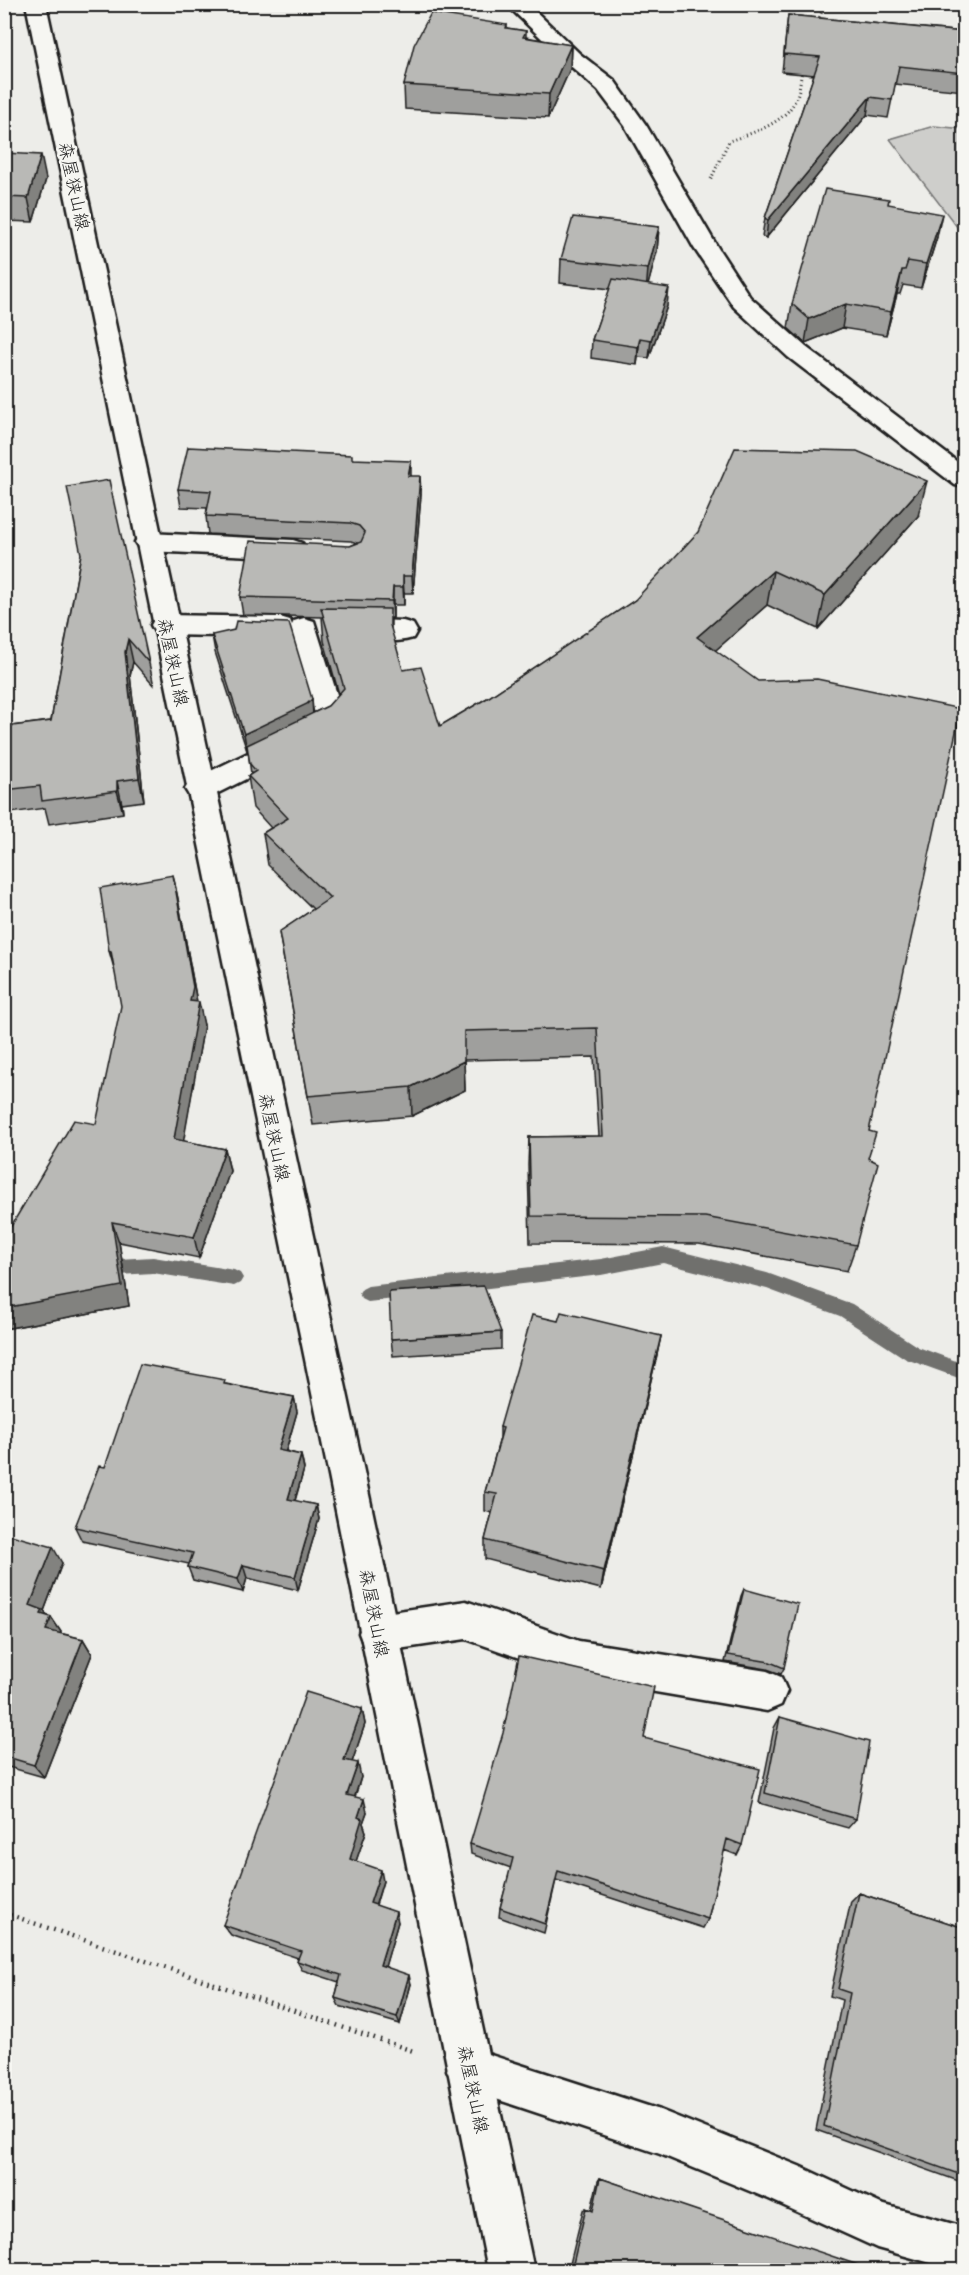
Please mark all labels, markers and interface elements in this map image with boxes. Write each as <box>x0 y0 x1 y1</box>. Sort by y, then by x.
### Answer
street label: 森屋狭山線 <box>54 140 93 232</box>
street label: 森屋狭山線 <box>153 616 192 708</box>
street label: 森屋狭山線 <box>254 1091 293 1183</box>
street label: 森屋狭山線 <box>355 1567 392 1659</box>
street label: 森屋狭山線 <box>453 2043 492 2135</box>

